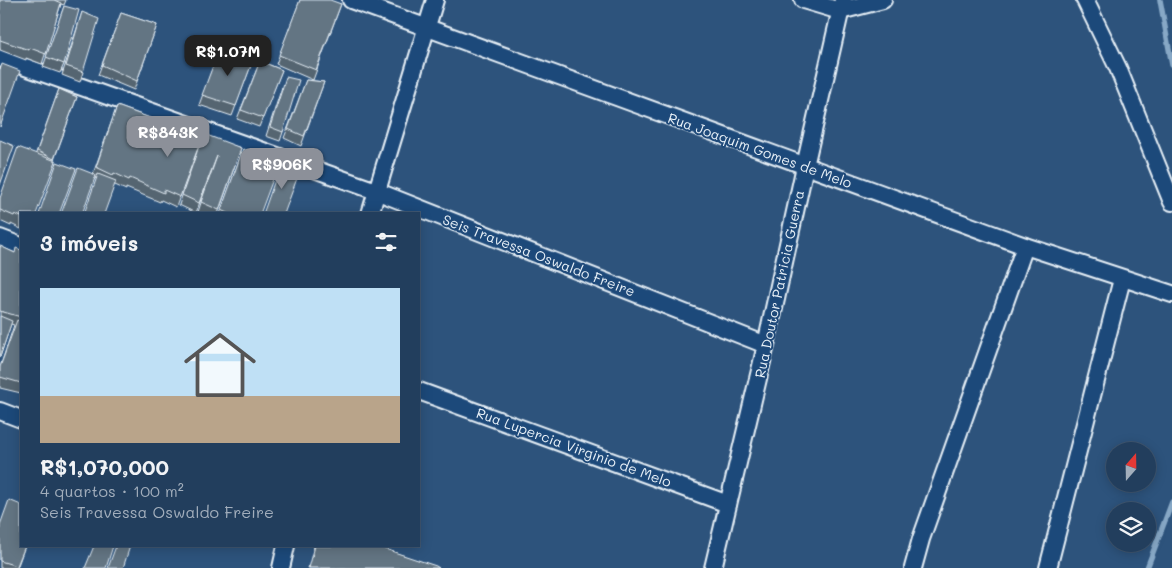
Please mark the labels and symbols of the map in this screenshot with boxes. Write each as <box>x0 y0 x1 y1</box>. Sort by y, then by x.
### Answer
pin: R$1.07M <box>182 34 274 77</box>
street label: Rua Joaquim Gomes de Melo <box>665 108 855 192</box>
pin: R$843K <box>127 116 209 158</box>
pin: R$906K <box>241 148 323 190</box>
street label: Rua Doutor Patricia Guerra <box>750 188 808 380</box>
street label: Seis Travessa Oswaldo Freire <box>440 209 638 301</box>
street label: Rua Lupercia Virginio de Melo <box>474 403 674 491</box>
north arrow <box>1106 442 1156 492</box>

